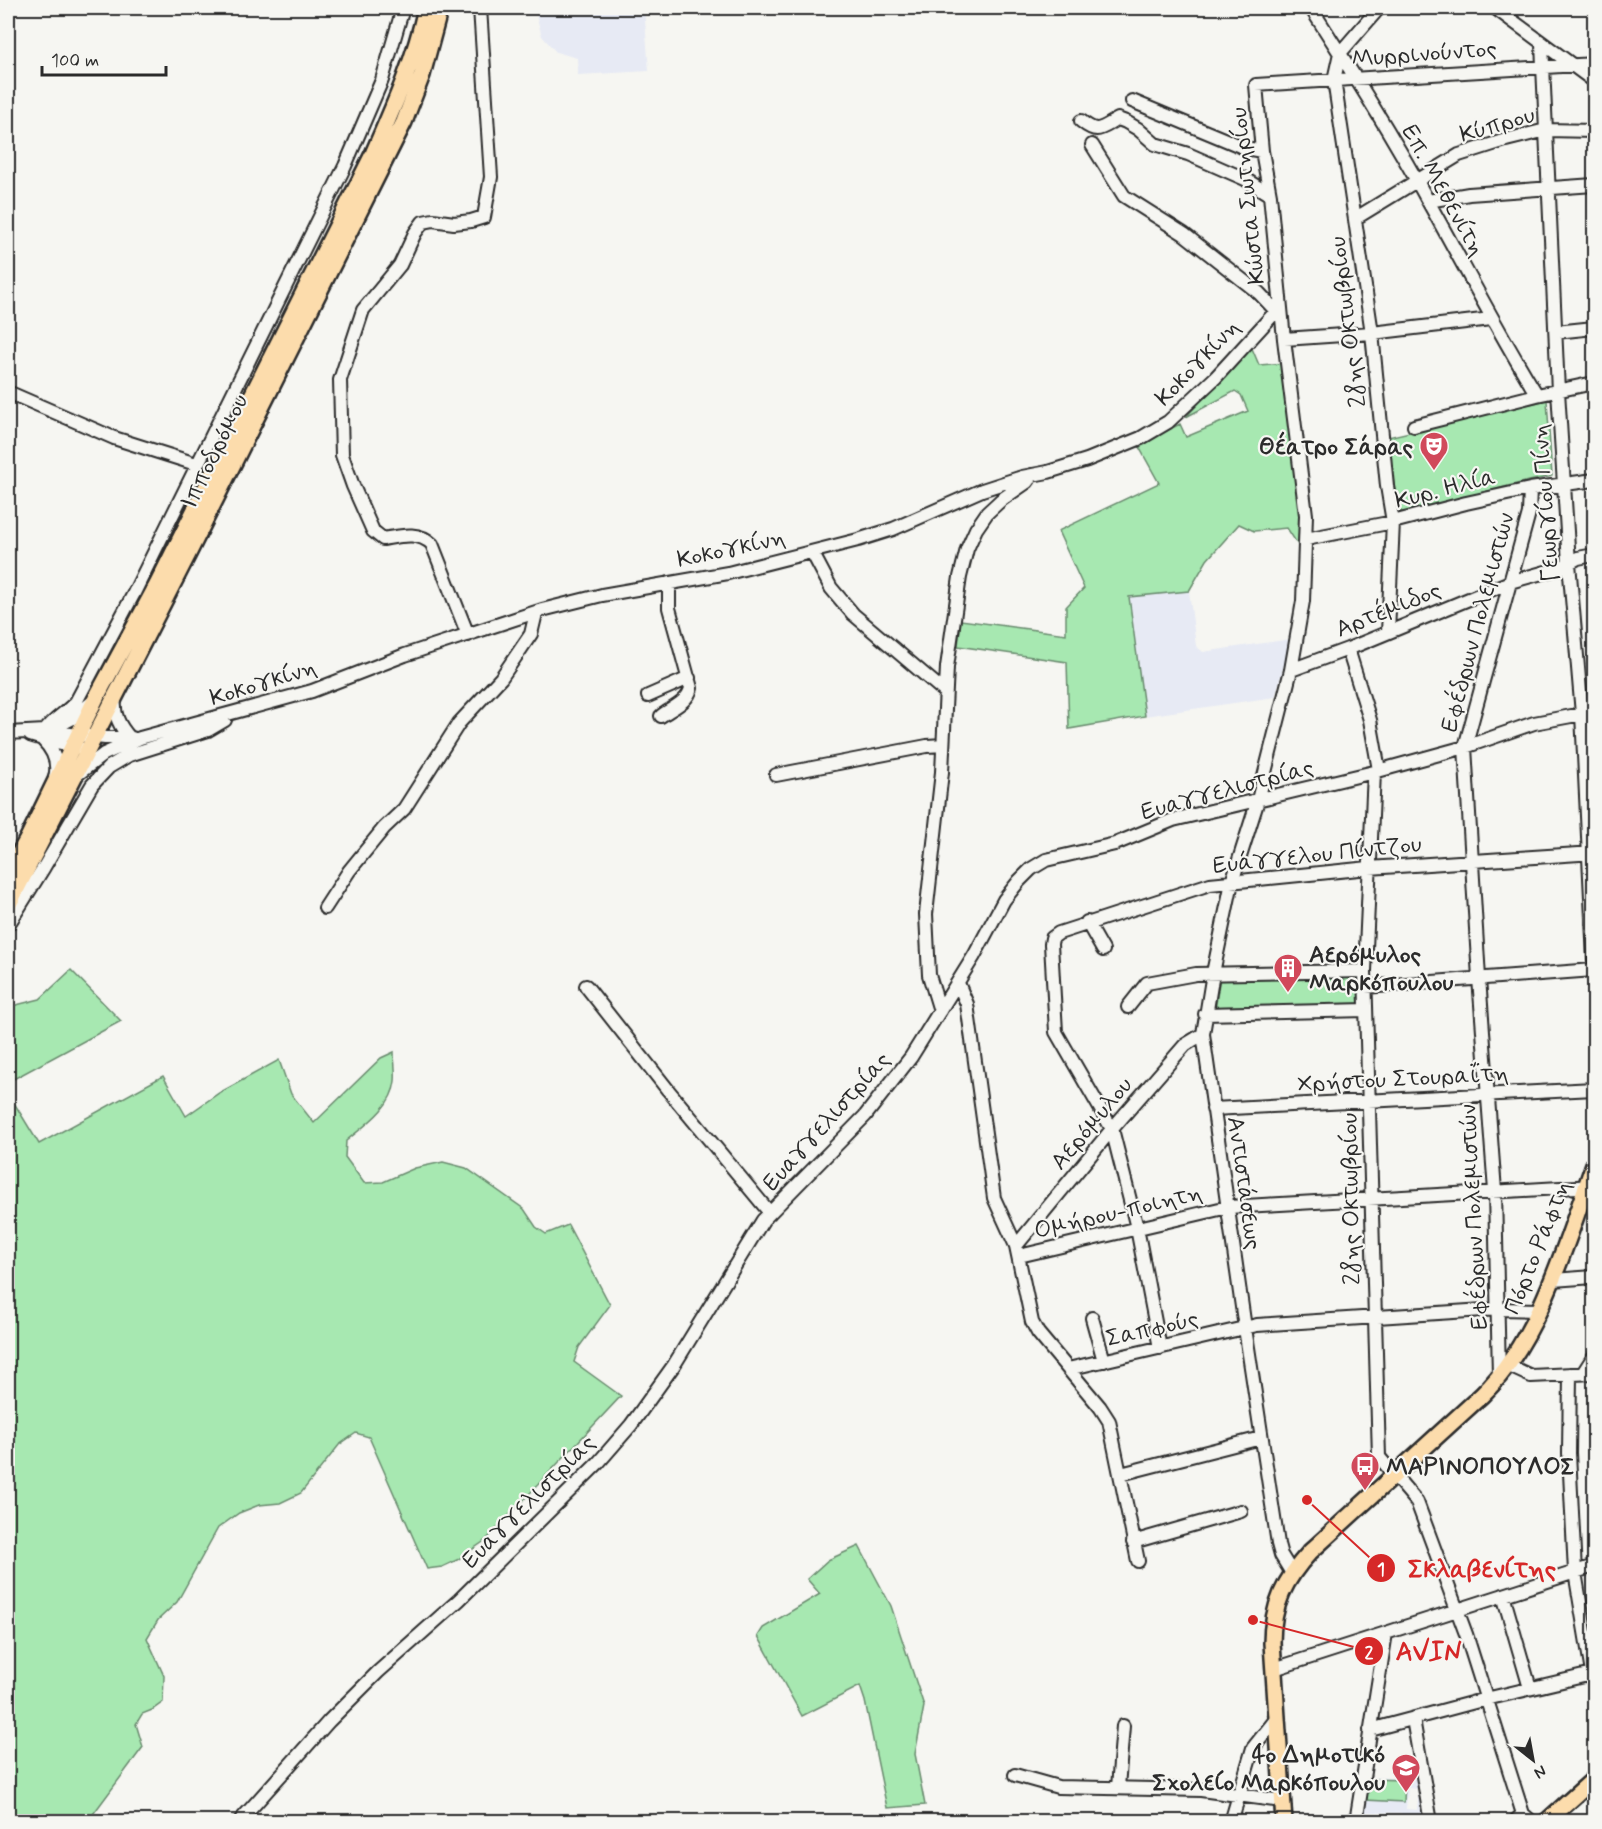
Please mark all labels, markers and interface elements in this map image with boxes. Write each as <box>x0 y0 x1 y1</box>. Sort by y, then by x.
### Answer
street label: Μυρρινούντος <box>1350 34 1498 75</box>
scale bar <box>42 39 166 77</box>
text: 100 m <box>51 49 99 73</box>
street label: Κύπρου <box>1456 100 1539 151</box>
street label: Κώστα Σωτηρίου <box>1224 105 1273 286</box>
street label: Επ. Μεθενίτη <box>1394 119 1492 262</box>
street label: 28ης Οκτωβρίου <box>1323 234 1374 409</box>
street label: Κοκογκίνη <box>1149 313 1248 414</box>
street label: Ιπποδρόμου <box>174 389 257 514</box>
street label: Γεωργίου Πίνη <box>1526 423 1567 583</box>
theatre icon: Θέατρο Σάρας <box>1418 430 1450 472</box>
place label: Θέατρο Σάρας <box>1259 431 1413 463</box>
street label: Κυρ. Ηλία <box>1392 462 1499 517</box>
street label: Εφέδρων Πολεμιστών <box>1433 509 1523 736</box>
street label: Κοκογκίνη <box>674 523 789 576</box>
street label: Αρτέμιδος <box>1331 574 1446 646</box>
street label: Κοκογκίνη <box>206 652 321 714</box>
street label: Ευαγγελιστρίας <box>1138 752 1317 828</box>
street label: Ευάγγελου Πίντζου <box>1211 829 1423 882</box>
place label: Αερόμυλος Μαρκόπουλου <box>1309 940 1453 999</box>
building icon: Αερόμυλος Μαρκόπουλου <box>1272 952 1304 994</box>
street label: Ευαγγελιστρίας <box>756 1046 898 1198</box>
street label: Χρήστου Στουραΐτη <box>1296 1058 1510 1101</box>
street label: Αερόμυλου <box>1044 1071 1140 1177</box>
street label: Εφέδρων Πολεμιστών <box>1452 1103 1496 1331</box>
street label: 28ης Οκτωβρίου <box>1334 1112 1368 1285</box>
street label: Αντιστάσεως <box>1219 1115 1268 1252</box>
street label: Πόρτο Ράφτη <box>1497 1176 1579 1319</box>
street label: Ομήρου-ποιητη <box>1031 1178 1206 1247</box>
street label: Σαπφούς <box>1103 1304 1202 1355</box>
street label: Ευαγγελιστρίας <box>455 1428 603 1576</box>
bus stop icon: ΜΑΡΙΝΟΠΟΥΛΟΣ <box>1349 1450 1381 1492</box>
place label: ΜΑΡΙΝΟΠΟΥΛΟΣ <box>1386 1452 1575 1483</box>
callout: Σκλαβενίτης <box>1366 1546 1568 1590</box>
text: Σκλαβενίτης <box>1408 1553 1556 1587</box>
text: 1 <box>1377 1558 1385 1582</box>
callout: AVIN <box>1354 1629 1474 1673</box>
text: AVIN <box>1396 1636 1462 1670</box>
text: 2 <box>1365 1641 1374 1665</box>
north arrow <box>1503 1730 1563 1790</box>
place label: 4ο Δημοτικό Σχολείο Μαρκόπουλου <box>1152 1740 1385 1799</box>
school or university icon: 4ο Δημοτικό Σχολείο Μαρκόπουλου <box>1390 1752 1422 1794</box>
text: N <box>1530 1760 1550 1783</box>

